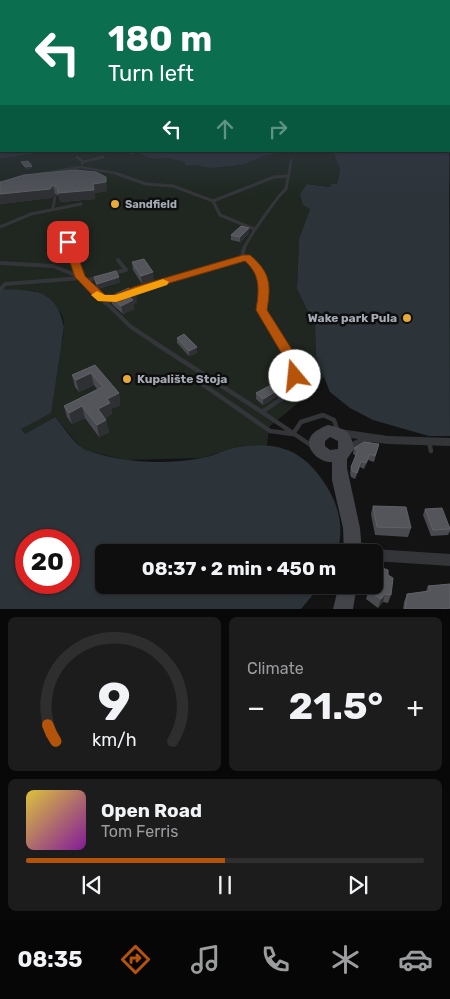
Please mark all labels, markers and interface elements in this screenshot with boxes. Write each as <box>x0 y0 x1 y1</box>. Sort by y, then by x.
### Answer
text: 180 m <box>108 18 212 60</box>
icon: left <box>25 20 90 85</box>
text: Turn left <box>108 60 194 87</box>
icon: left <box>158 115 186 143</box>
icon: ahead <box>211 115 239 143</box>
icon: right <box>264 115 292 143</box>
marker: Sandfield <box>109 198 121 210</box>
place label: Sandfield <box>125 198 177 211</box>
pin <box>47 221 89 263</box>
icon: arrive <box>54 228 82 256</box>
place label: Wake park Pula <box>308 311 397 325</box>
marker: Wake park Pula <box>401 312 413 324</box>
position arrow <box>268 349 320 401</box>
place label: Kupalište Stoja <box>137 372 227 386</box>
marker: Kupalište Stoja <box>121 373 133 385</box>
speed limit sign: 20 <box>15 529 80 594</box>
text: 08:37 · 2 min · 450 m <box>142 557 336 580</box>
text: Climate <box>247 659 304 678</box>
text: 9 <box>98 671 131 733</box>
text: 21.5° <box>289 683 383 729</box>
text: − <box>247 691 265 724</box>
text: + <box>407 691 424 724</box>
text: km/h <box>92 729 137 750</box>
text: Open Road <box>101 799 202 822</box>
text: Tom Ferris <box>101 822 178 841</box>
icon: previous <box>78 871 106 899</box>
icon: pause <box>211 871 239 899</box>
icon: next <box>344 871 372 899</box>
icon: directions <box>118 942 153 977</box>
icon: music <box>188 942 223 977</box>
icon: phone <box>258 942 293 977</box>
icon: climate <box>328 942 363 977</box>
icon: car <box>398 942 433 977</box>
text: 08:35 <box>18 946 83 973</box>

